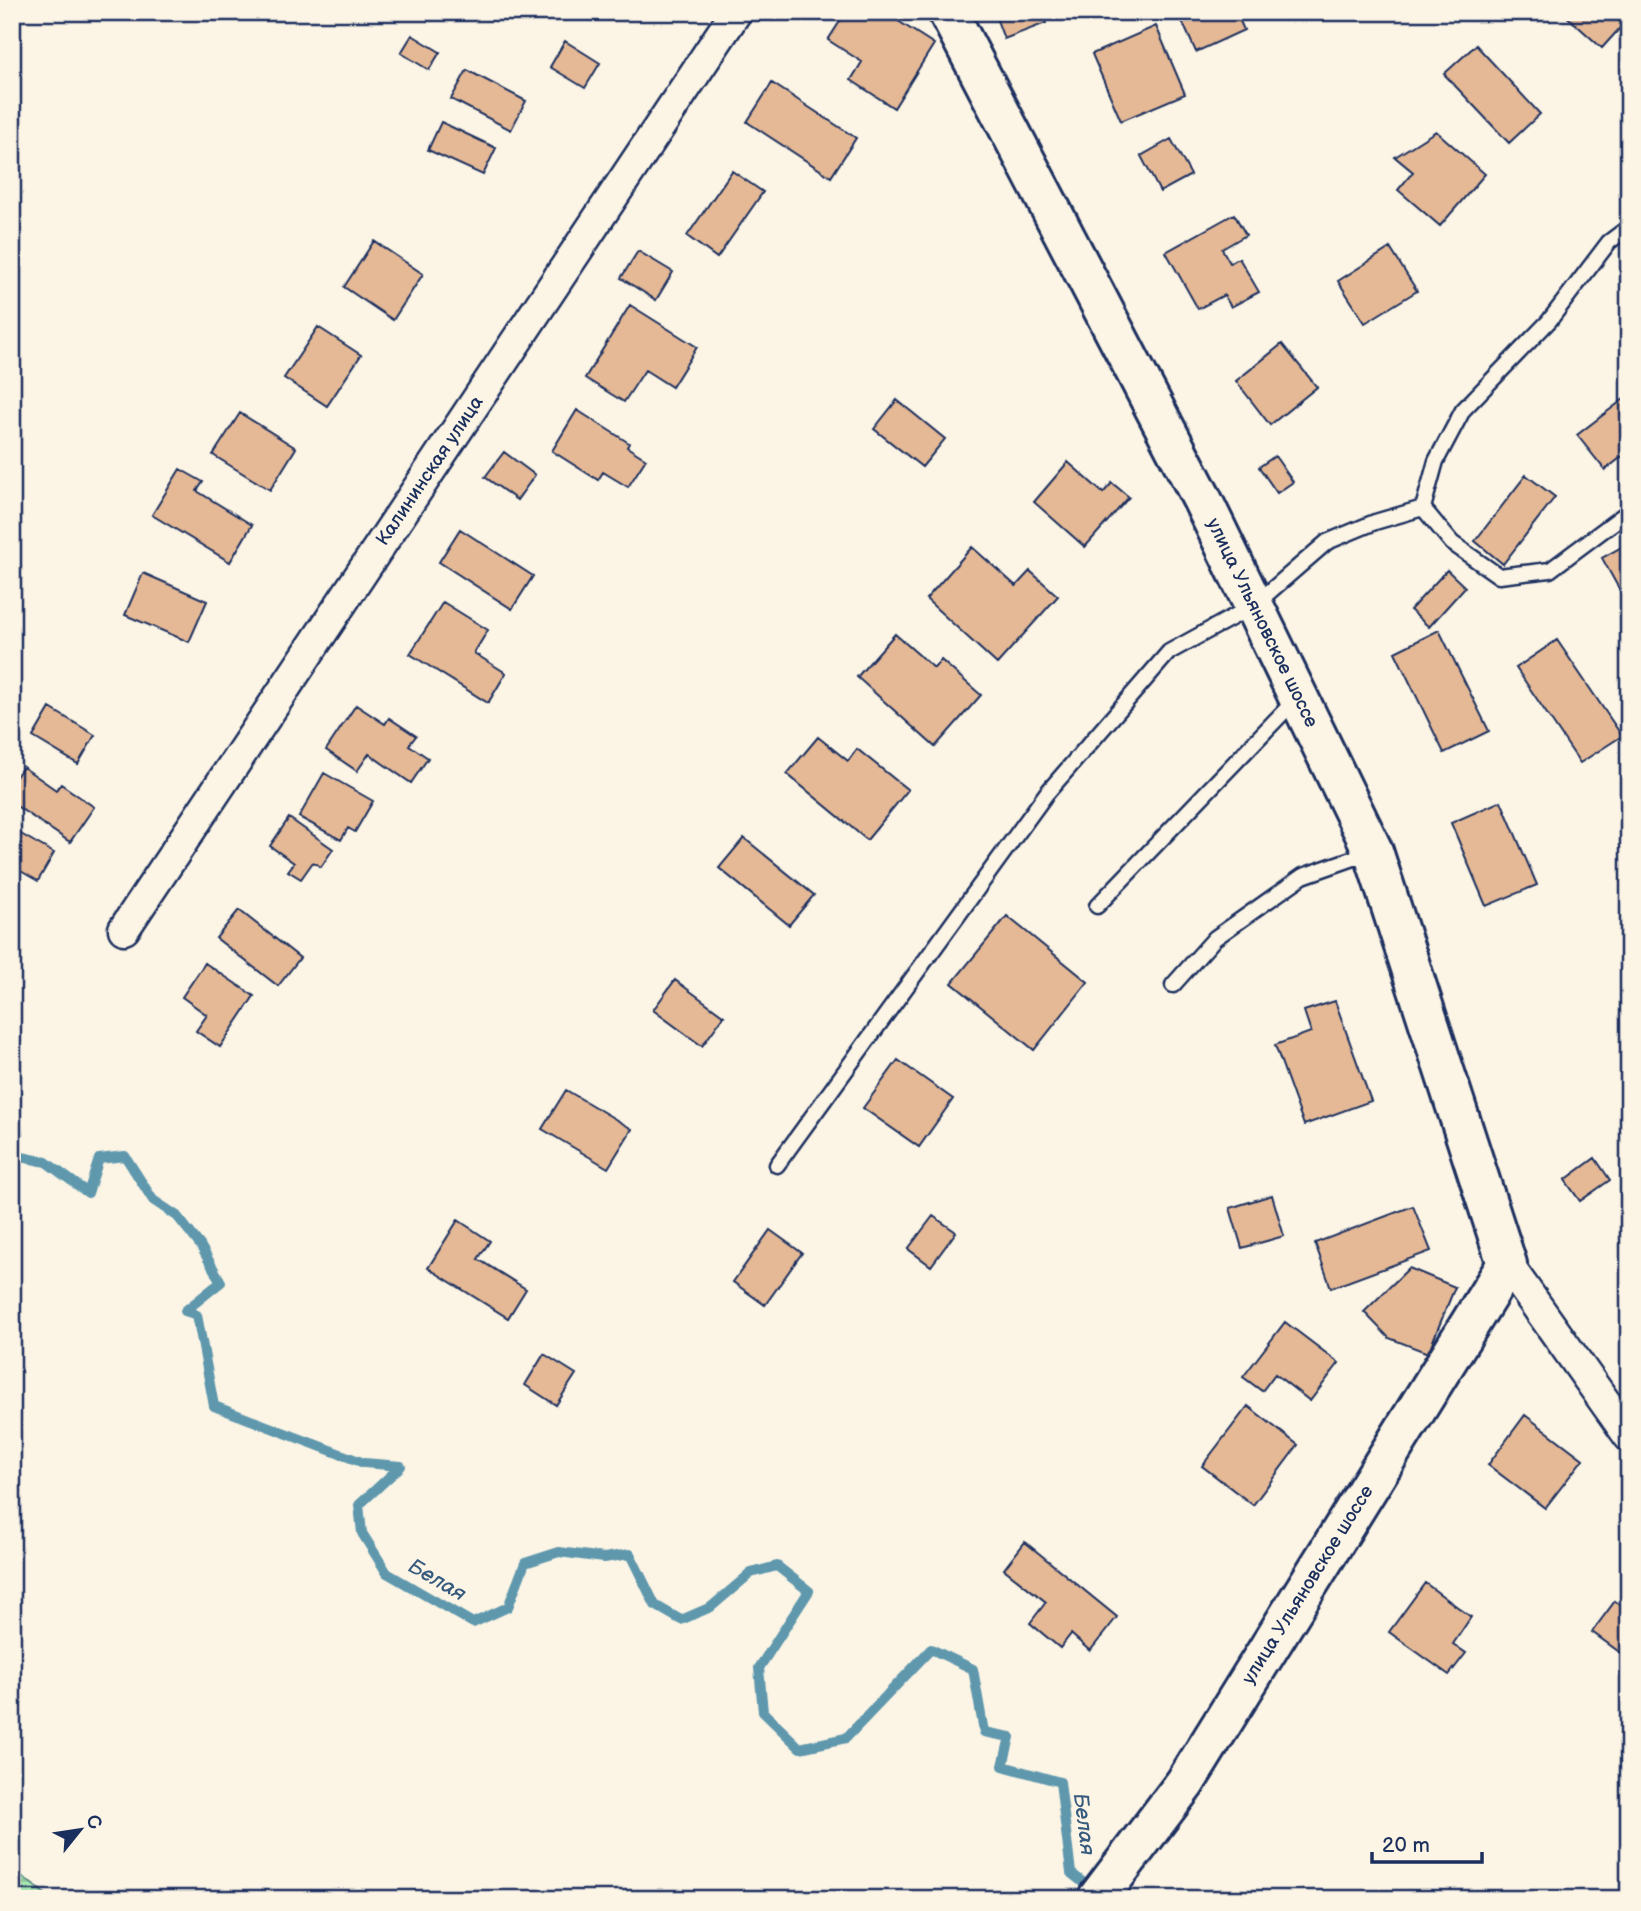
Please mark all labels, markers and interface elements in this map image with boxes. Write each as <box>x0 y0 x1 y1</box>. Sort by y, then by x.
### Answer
street label: Калининская улица <box>371 392 489 550</box>
street label: улица Ульяновское шоссе <box>1201 515 1323 732</box>
street label: улица Ульяновское шоссе <box>1237 1481 1379 1689</box>
water label: Белая <box>404 1554 471 1607</box>
water label: Белая <box>1068 1792 1100 1857</box>
north arrow <box>46 1796 116 1866</box>
text: С <box>80 1811 107 1834</box>
scale bar <box>1372 1820 1482 1864</box>
text: 20 m <box>1382 1833 1430 1858</box>

